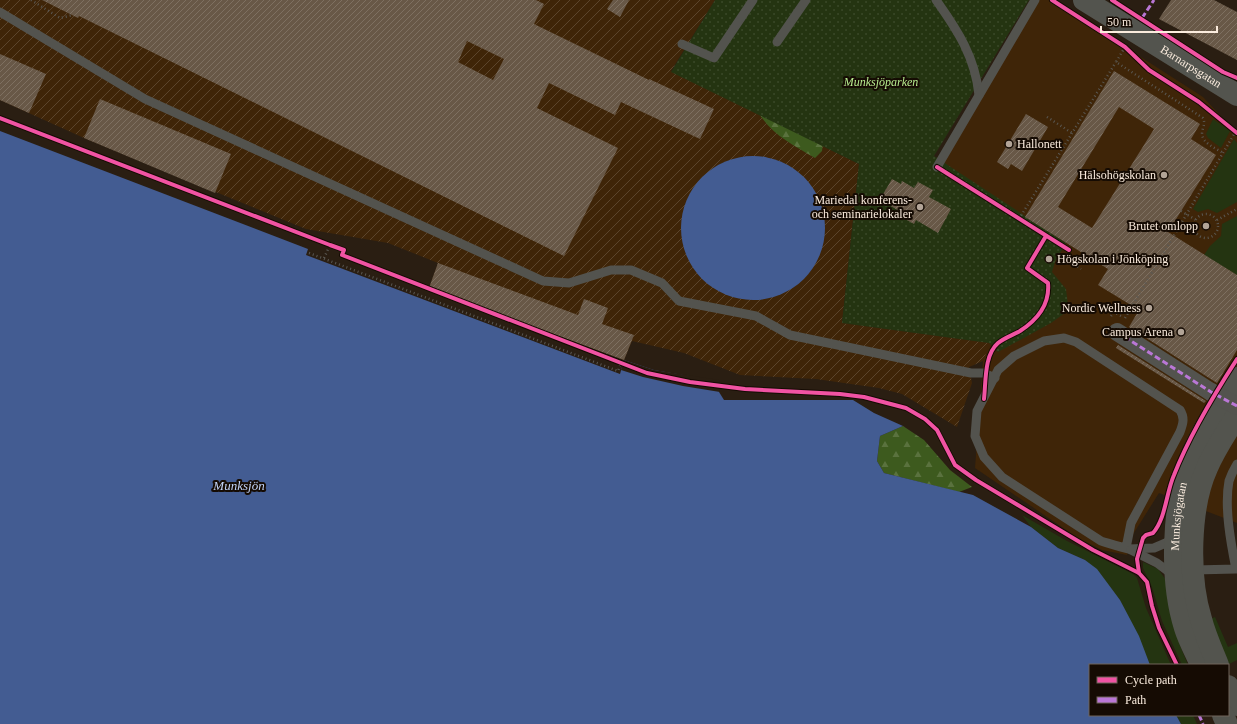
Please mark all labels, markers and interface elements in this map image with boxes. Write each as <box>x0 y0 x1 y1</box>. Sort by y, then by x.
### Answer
scale bar <box>1101 8 1217 34</box>
text: 50 m <box>1107 15 1132 29</box>
street label: Barnarpsgatan <box>1158 42 1224 91</box>
park label: Munksjöparken <box>843 75 918 89</box>
place label: Hallonett <box>1017 137 1062 151</box>
marker: Hallonett <box>1004 139 1014 149</box>
place label: Hälsohögskolan <box>1079 168 1156 182</box>
marker: Hälsohögskolan <box>1159 170 1169 180</box>
place label: Mariedal konferens- och seminarielokaler <box>812 193 912 221</box>
marker: Mariedal konferens- och seminarielokaler <box>915 202 925 212</box>
place label: Brutet omlopp <box>1128 219 1198 233</box>
marker: Brutet omlopp <box>1201 221 1211 231</box>
place label: Högskolan i Jönköping <box>1057 252 1168 266</box>
marker: Högskolan i Jönköping <box>1044 254 1054 264</box>
place label: Nordic Wellness <box>1062 301 1141 315</box>
marker: Nordic Wellness <box>1144 303 1154 313</box>
place label: Campus Arena <box>1102 325 1174 339</box>
marker: Campus Arena <box>1176 327 1186 337</box>
water label: Munksjön <box>212 478 265 493</box>
street label: Munksjögatan <box>1168 481 1190 551</box>
legend <box>1089 664 1229 716</box>
text: Cycle path <box>1125 673 1177 687</box>
text: Path <box>1125 693 1146 707</box>

